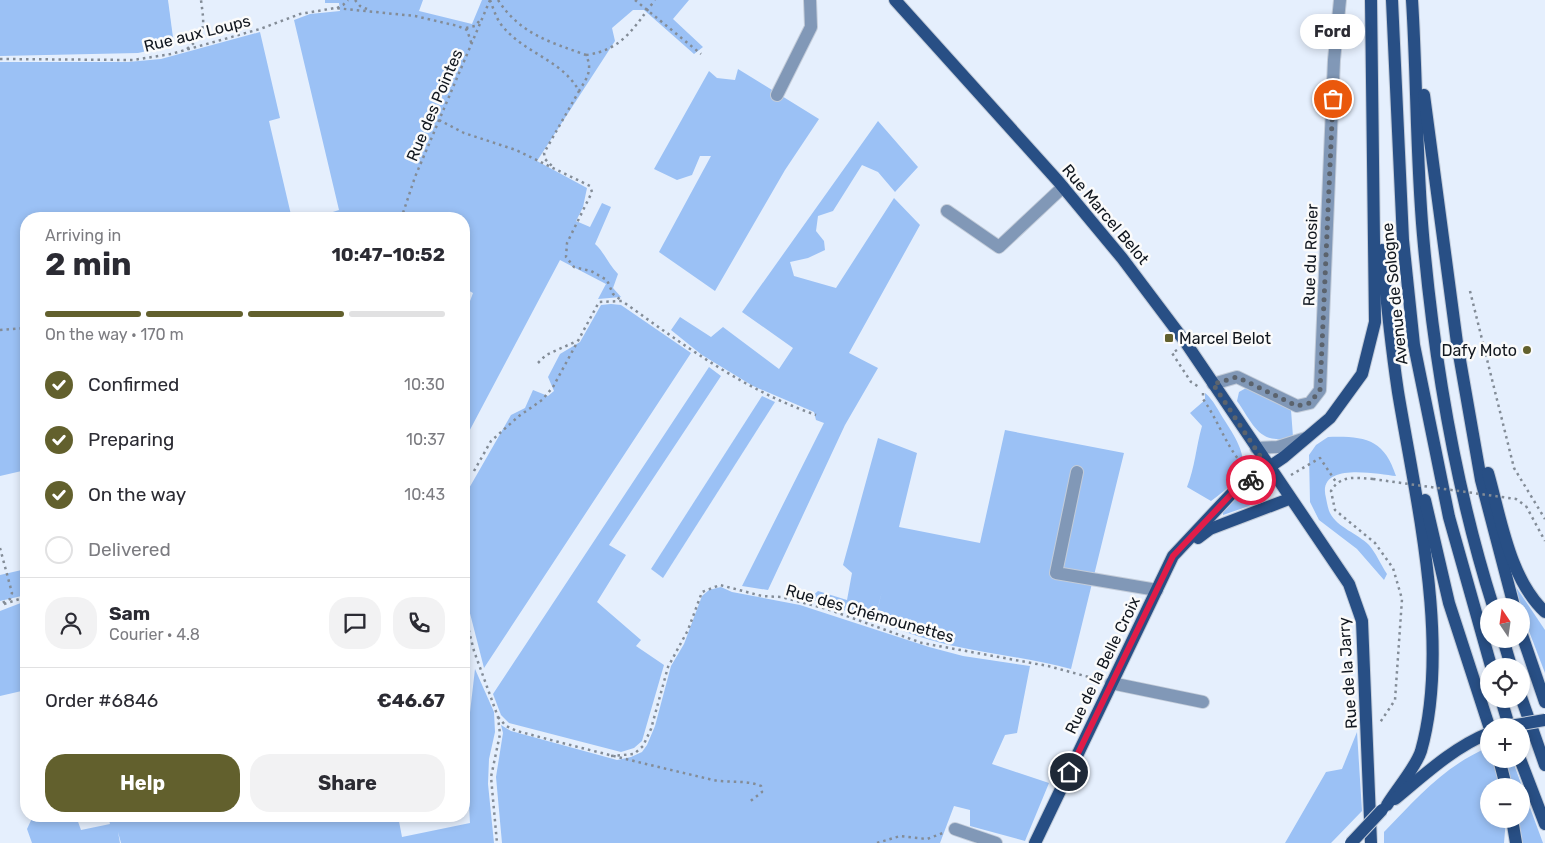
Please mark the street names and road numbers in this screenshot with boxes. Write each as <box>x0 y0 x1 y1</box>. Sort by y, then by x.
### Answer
street label: Rue aux Loups <box>142 11 252 56</box>
street label: Rue des Pointes <box>402 46 467 164</box>
street label: Rue Marcel Belot <box>1058 160 1153 268</box>
street label: Rue du Rosier <box>1299 203 1322 307</box>
street label: Avenue de Sologne <box>1378 222 1411 366</box>
street label: Rue des Chémounettes <box>784 580 956 647</box>
street label: Rue de la Belle Croix <box>1061 593 1144 737</box>
street label: Rue de la Jarry <box>1334 616 1361 729</box>

